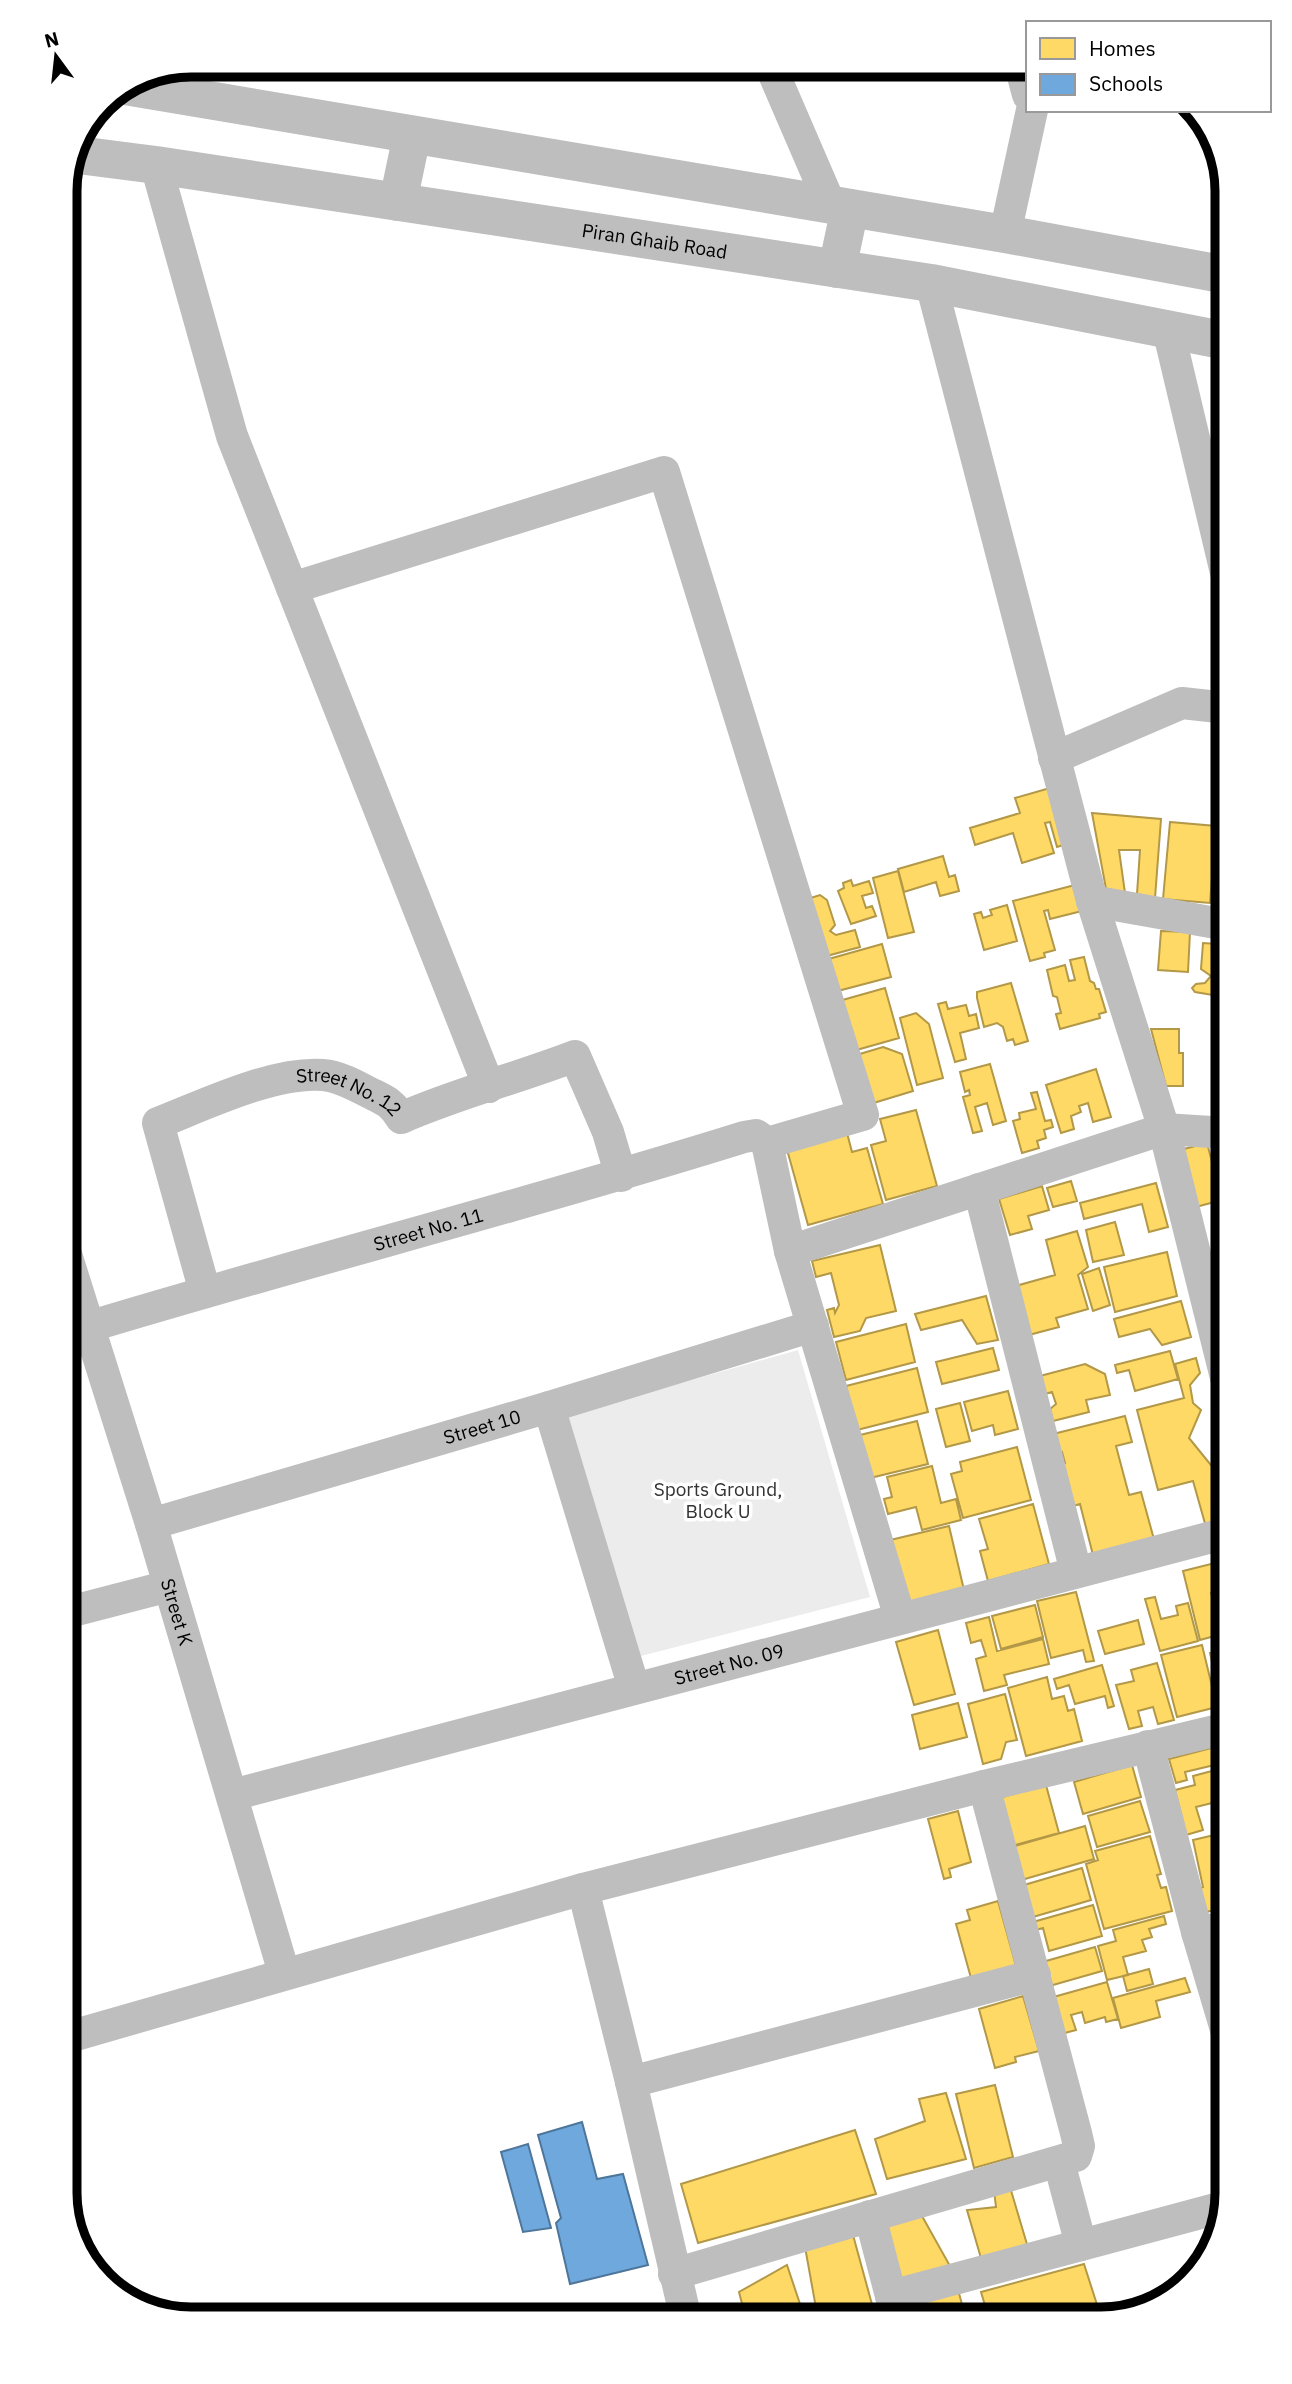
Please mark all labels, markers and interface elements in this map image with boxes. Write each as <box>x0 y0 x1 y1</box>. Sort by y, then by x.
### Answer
north arrow <box>21 21 91 91</box>
legend <box>1026 21 1271 112</box>
text: N <box>42 26 61 53</box>
text: Homes <box>1089 34 1156 62</box>
text: Schools <box>1089 69 1163 97</box>
street label: Piran Ghaib Road <box>580 218 729 264</box>
street label: Street No. 12 <box>295 1063 407 1121</box>
street label: Street No. 11 <box>371 1203 486 1256</box>
street label: Street 10 <box>440 1404 523 1449</box>
park label: Sports Ground, Block U <box>654 1477 782 1523</box>
street label: Street K <box>156 1576 198 1648</box>
street label: Street No. 09 <box>671 1638 787 1690</box>

